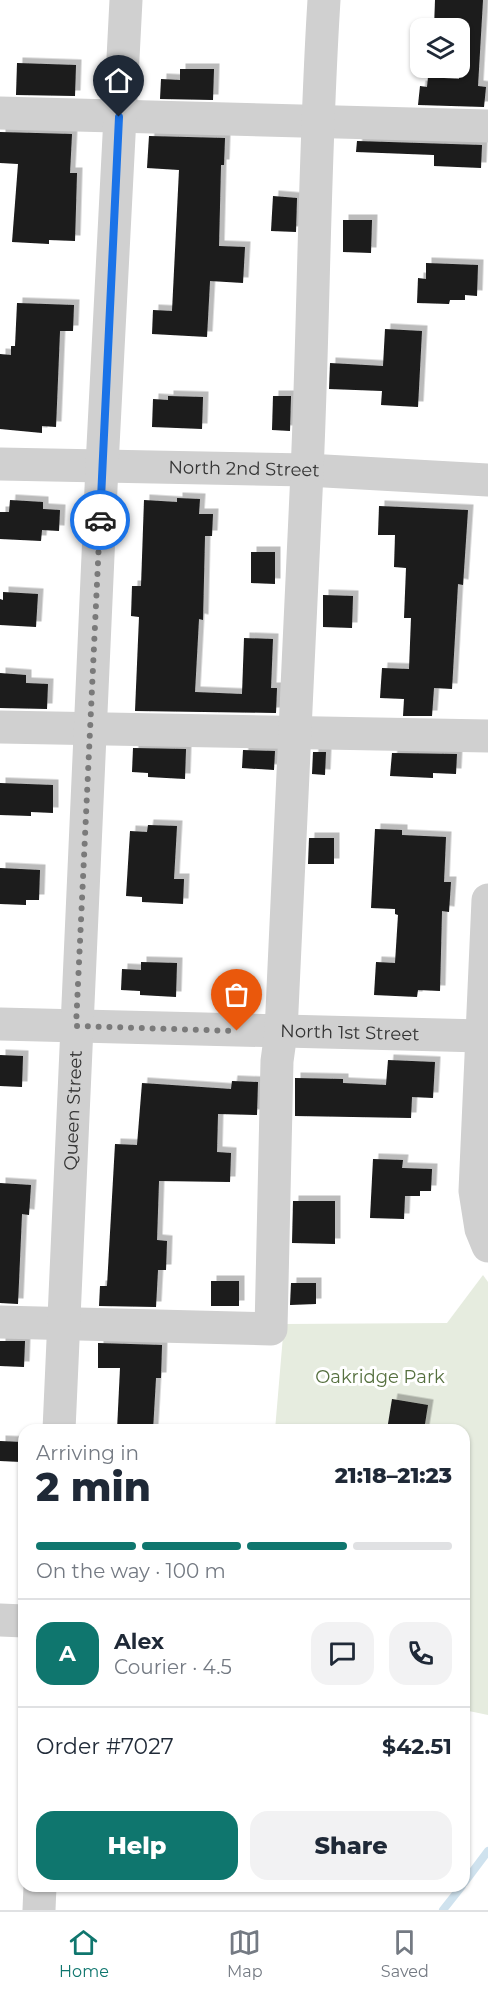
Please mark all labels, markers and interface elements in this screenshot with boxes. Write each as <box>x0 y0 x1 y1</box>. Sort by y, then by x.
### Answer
map controls <box>410 18 470 78</box>
button: layers <box>410 18 470 78</box>
pin <box>93 55 144 117</box>
icon: home <box>102 64 135 97</box>
street label: North 2nd Street <box>168 456 320 482</box>
courier <box>70 490 130 550</box>
icon: car <box>84 504 117 537</box>
pin <box>211 969 262 1031</box>
icon: bag <box>220 978 253 1011</box>
street label: North 1st Street <box>280 1020 420 1045</box>
street label: Queen Street <box>60 1050 87 1171</box>
park label: Oakridge Park <box>315 1366 445 1388</box>
text: Arriving in <box>36 1441 139 1465</box>
text: 21:18–21:23 <box>335 1462 452 1489</box>
text: 2 min <box>36 1463 151 1511</box>
text: On the way · 100 m <box>36 1559 226 1583</box>
button: chat <box>311 1622 374 1685</box>
button: phone <box>389 1622 452 1685</box>
text: Alex <box>114 1628 164 1655</box>
text: A <box>59 1640 76 1667</box>
text: Courier · 4.5 <box>114 1655 232 1679</box>
text: Order #7027 <box>36 1733 174 1760</box>
text: $42.51 <box>382 1733 452 1760</box>
button: Help <box>36 1811 238 1880</box>
button: Share <box>250 1811 452 1880</box>
tab: Home <box>59 1926 109 1981</box>
tab: Map <box>227 1926 263 1981</box>
tab: Saved <box>381 1926 429 1981</box>

